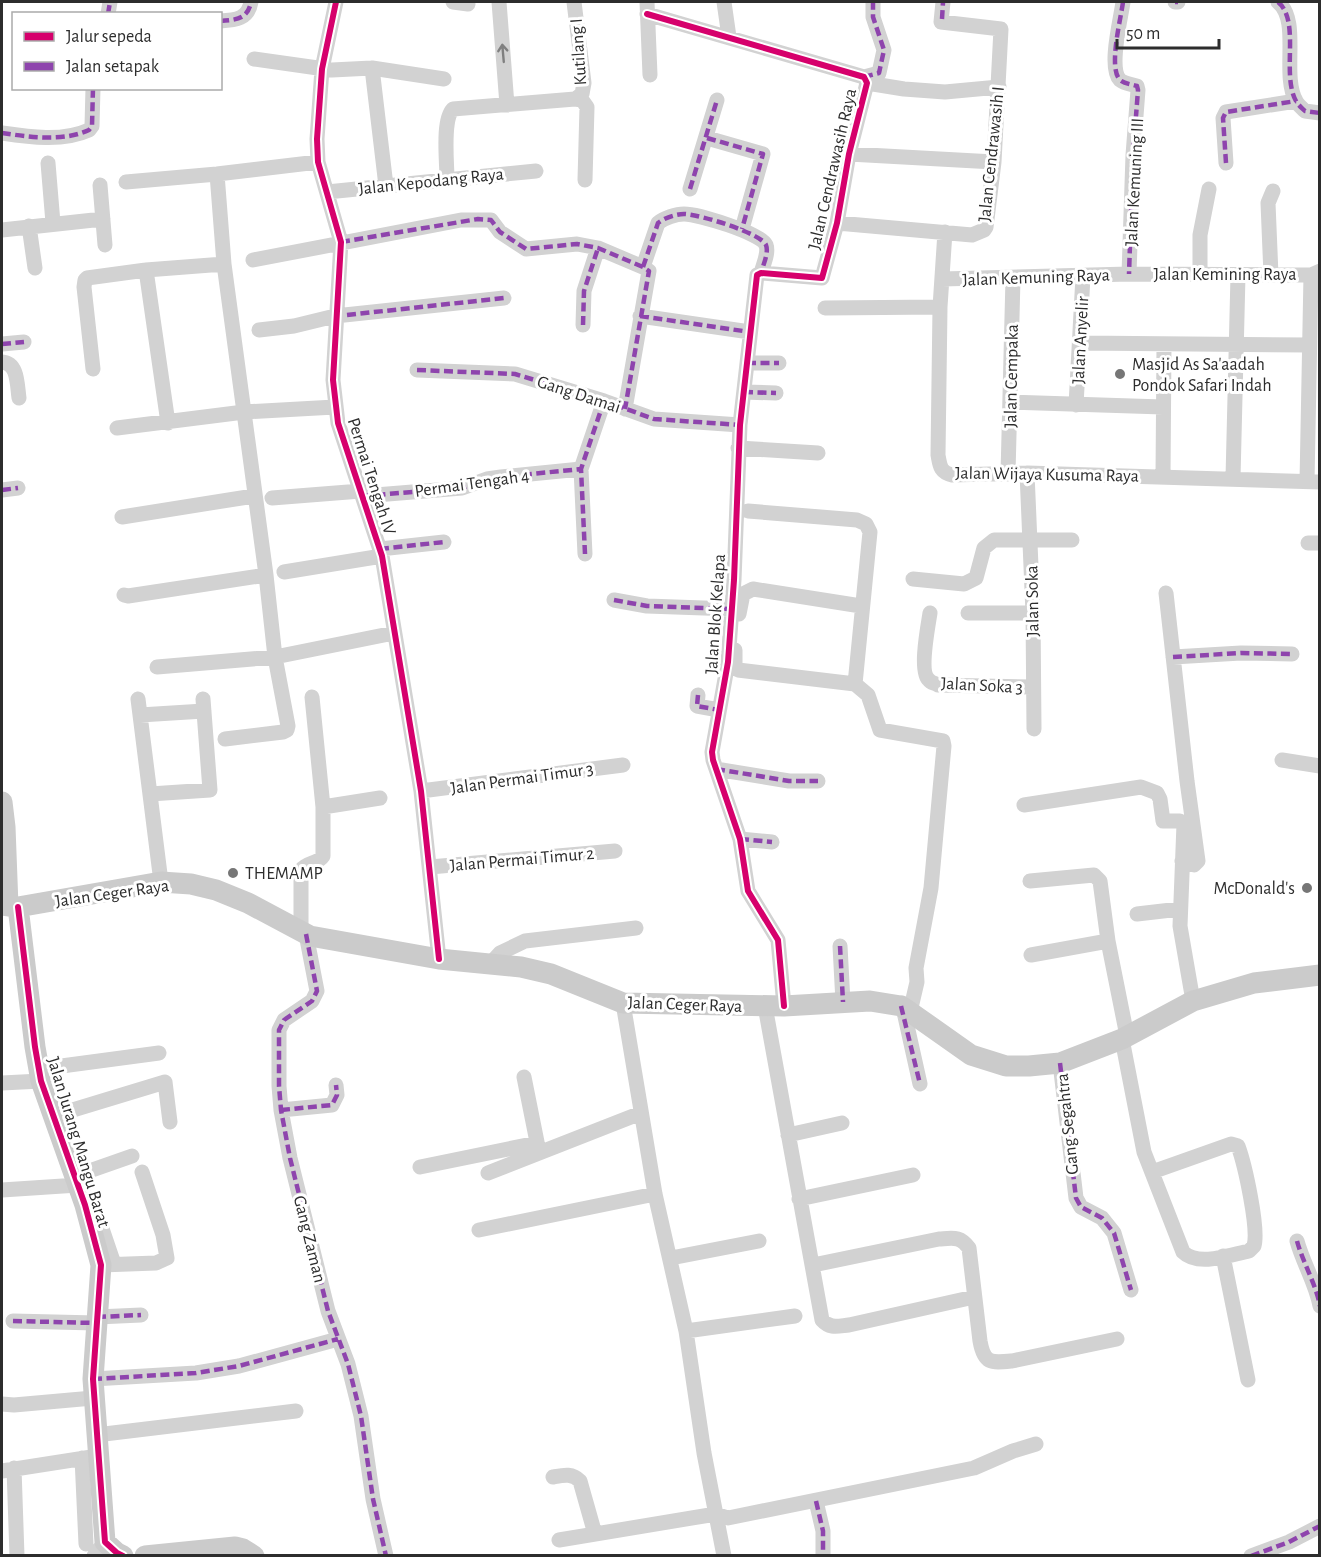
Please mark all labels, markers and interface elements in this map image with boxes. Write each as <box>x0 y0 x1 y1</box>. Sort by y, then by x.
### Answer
legend <box>12 12 222 90</box>
scale bar <box>1117 12 1219 50</box>
street label: Kutilang I <box>568 18 590 86</box>
text: 50 m <box>1126 25 1160 43</box>
text: Jalur sepeda <box>66 28 152 46</box>
one-way arrow <box>497 44 508 64</box>
text: Jalan setapak <box>66 58 160 76</box>
street label: Jalan Cendrawasih I <box>976 85 1008 223</box>
street label: Jalan Cendrawasih Raya <box>806 87 860 252</box>
street label: Jalan Kemuning III <box>1123 117 1147 247</box>
street label: Jalan Kepodang Raya <box>358 165 505 199</box>
street label: Jalan Kemuning Raya <box>962 266 1110 290</box>
street label: Jalan Kemining Raya <box>1154 266 1296 284</box>
street label: Jalan Anyelir <box>1070 296 1092 384</box>
street label: Jalan Cempaka <box>1002 324 1022 428</box>
place label: Masjid As Sa'aadah Pondok Safari Indah <box>1132 356 1272 395</box>
marker: Masjid As Sa'aadah Pondok Safari Indah <box>1113 367 1127 381</box>
street label: Gang Damai <box>535 373 623 417</box>
street label: Permai Tengah IV <box>344 416 399 538</box>
street label: Jalan Wijaya Kusuma Raya <box>955 464 1139 486</box>
street label: Permai Tengah 4 <box>414 467 531 501</box>
street label: Jalan Blok Kelapa <box>703 553 729 675</box>
street label: Jalan Soka <box>1023 565 1043 637</box>
street label: Jalan Soka 3 <box>941 675 1023 697</box>
street label: Jalan Permai Timur 3 <box>450 760 595 798</box>
street label: Jalan Permai Timur 2 <box>449 845 595 875</box>
place label: THEMAMP <box>245 865 323 883</box>
marker: THEMAMP <box>226 866 240 880</box>
street label: Jalan Ceger Raya <box>54 877 170 911</box>
place label: McDonald's <box>1213 880 1295 898</box>
marker: McDonald's <box>1300 881 1314 895</box>
street label: Jalan Ceger Raya <box>627 994 743 1016</box>
street label: Jalan Jurang Mangu Barat <box>43 1055 113 1230</box>
street label: Gang Segahtra <box>1054 1072 1082 1176</box>
street label: Gang Zaman <box>290 1194 329 1285</box>

